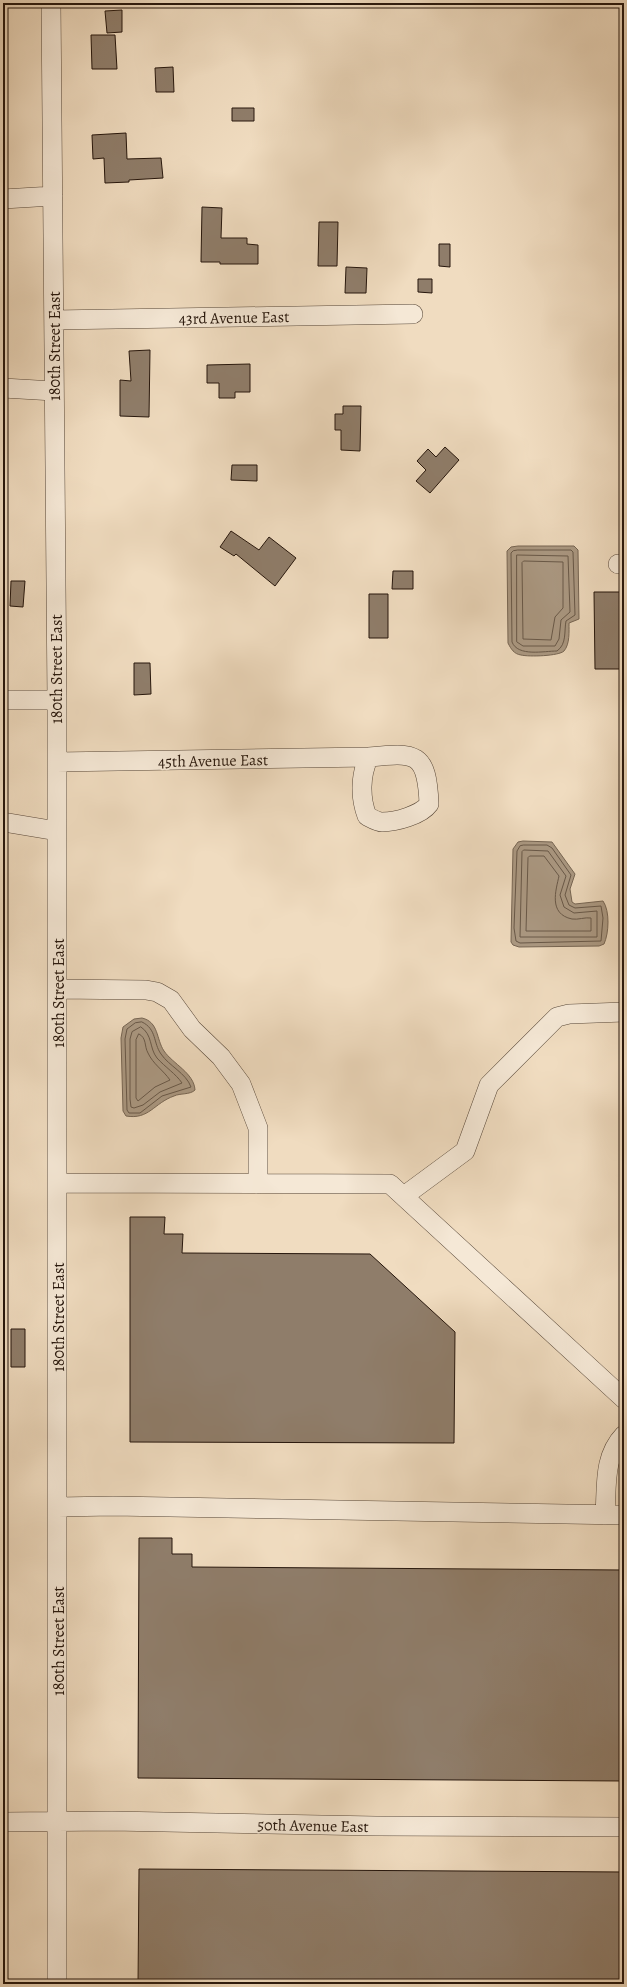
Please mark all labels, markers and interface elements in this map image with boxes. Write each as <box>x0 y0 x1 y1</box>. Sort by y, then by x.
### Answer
street label: 180th Street East <box>44 291 66 401</box>
street label: 43rd Avenue East <box>178 306 290 330</box>
street label: 180th Street East <box>46 614 68 724</box>
street label: 45th Avenue East <box>158 749 268 773</box>
street label: 180th Street East <box>48 938 70 1048</box>
street label: 180th Street East <box>48 1262 70 1372</box>
street label: 180th Street East <box>48 1586 70 1696</box>
street label: 50th Avenue East <box>257 1814 369 1838</box>

